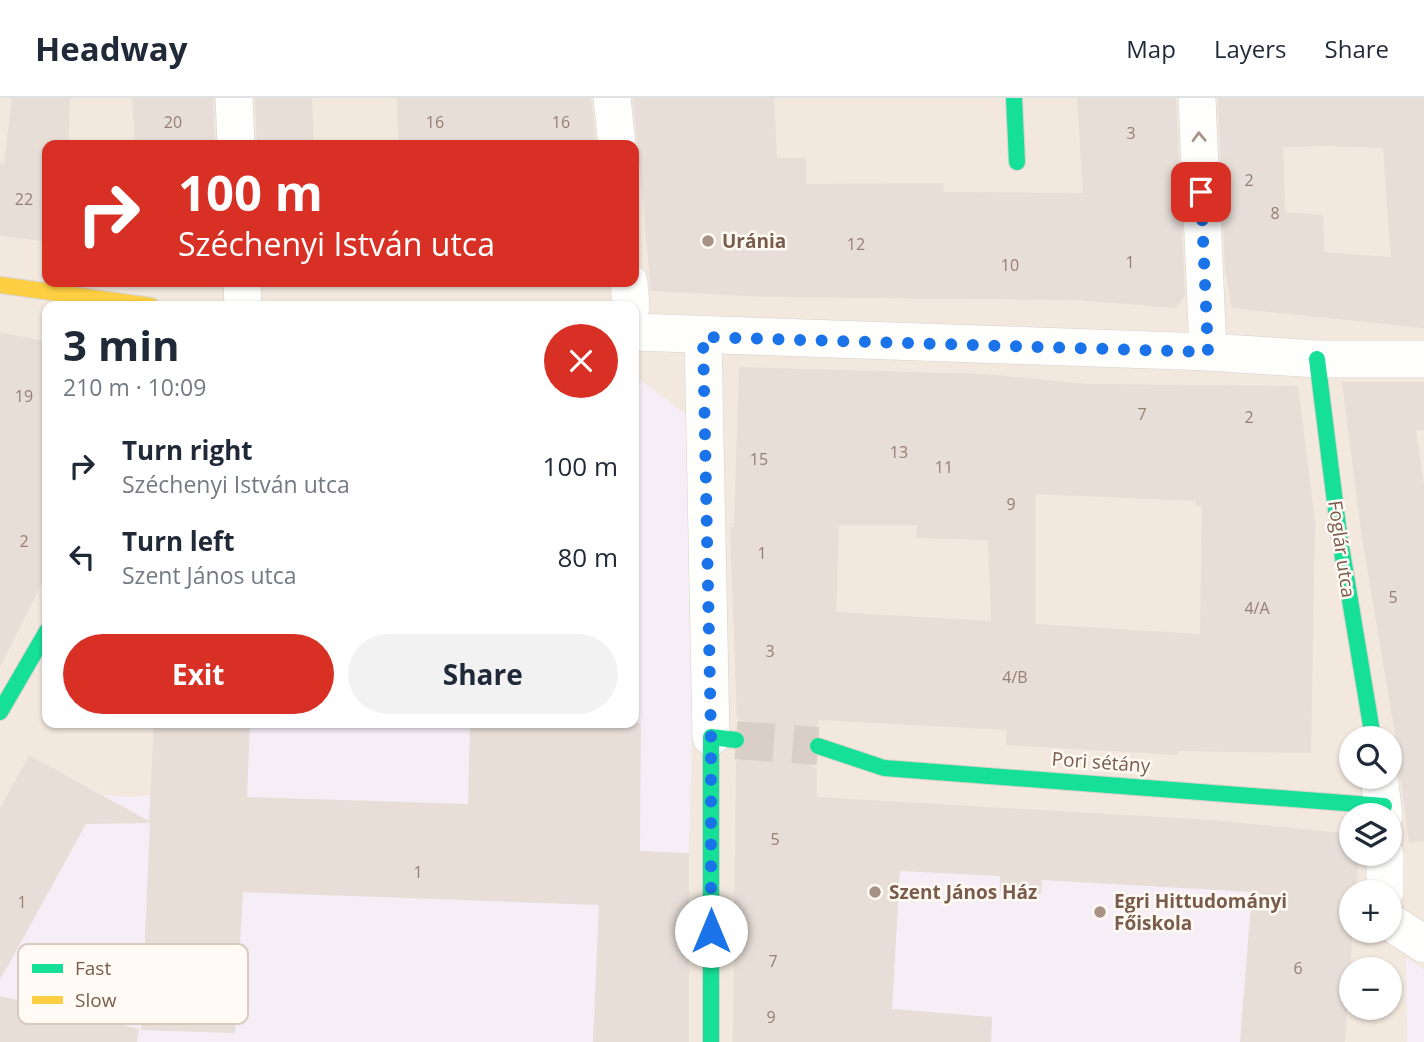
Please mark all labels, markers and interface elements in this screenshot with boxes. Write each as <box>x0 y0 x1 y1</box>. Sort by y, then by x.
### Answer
text: Headway <box>35 26 188 71</box>
text: Map <box>1126 32 1176 65</box>
text: Layers <box>1214 32 1287 65</box>
text: Share <box>1325 32 1389 65</box>
house number: 20 <box>164 111 182 133</box>
house number: 16 <box>426 111 444 133</box>
house number: 16 <box>552 111 570 133</box>
house number: 3 <box>1126 122 1136 144</box>
one-way arrow <box>1191 131 1206 142</box>
text: 100 m <box>178 159 323 225</box>
pin <box>1171 162 1231 222</box>
icon: right <box>63 168 154 259</box>
house number: 2 <box>1244 169 1254 191</box>
icon: arrive <box>1182 173 1220 211</box>
house number: 22 <box>15 188 33 210</box>
house number: 8 <box>1270 202 1280 224</box>
text: Széchenyi István utca <box>178 222 495 265</box>
place label: Uránia <box>722 228 786 254</box>
marker: Uránia <box>700 233 716 249</box>
house number: 12 <box>847 233 865 255</box>
house number: 1 <box>1125 251 1135 273</box>
house number: 10 <box>1001 254 1019 276</box>
text: 3 min <box>63 316 180 373</box>
button: close <box>544 324 618 398</box>
text: 210 m · 10:09 <box>63 371 206 403</box>
house number: 19 <box>15 385 33 407</box>
house number: 7 <box>1137 403 1147 425</box>
house number: 2 <box>1244 406 1254 428</box>
text: Turn right <box>122 432 253 468</box>
house number: 13 <box>890 441 908 463</box>
icon: right <box>63 447 101 485</box>
text: 100 m <box>543 448 618 484</box>
house number: 15 <box>750 448 768 470</box>
house number: 11 <box>935 456 953 478</box>
text: Széchenyi István utca <box>122 468 350 500</box>
house number: 9 <box>1006 493 1016 515</box>
street label: Foglár utca <box>1322 499 1362 599</box>
text: Turn left <box>122 523 234 559</box>
house number: 2 <box>19 530 29 552</box>
icon: left <box>63 538 101 576</box>
text: 80 m <box>557 539 618 575</box>
house number: 1 <box>757 542 767 564</box>
text: Szent János utca <box>122 559 297 591</box>
house number: 5 <box>1388 586 1398 608</box>
house number: 4/A <box>1244 597 1270 619</box>
button: Exit <box>63 634 334 714</box>
button: Share <box>348 634 618 714</box>
house number: 3 <box>765 640 775 662</box>
house number: 4/B <box>1002 666 1028 688</box>
map controls <box>1339 726 1402 1020</box>
button: search <box>1339 726 1402 789</box>
street label: Pori sétány <box>1051 746 1152 778</box>
button: layers <box>1339 803 1402 866</box>
house number: 5 <box>770 828 780 850</box>
house number: 1 <box>413 861 423 883</box>
place label: Szent János Ház <box>889 879 1037 905</box>
button: + <box>1339 880 1402 943</box>
marker: Szent János Ház <box>867 884 883 900</box>
place label: Egri Hittudományi Főiskola <box>1114 888 1287 936</box>
house number: 1 <box>17 891 27 913</box>
position arrow <box>674 894 748 968</box>
marker: Egri Hittudományi Főiskola <box>1092 904 1108 920</box>
legend <box>18 944 248 1024</box>
house number: 7 <box>768 950 778 972</box>
text: Fast <box>75 955 111 981</box>
house number: 6 <box>1293 957 1303 979</box>
button: − <box>1339 957 1402 1020</box>
text: Slow <box>75 987 117 1013</box>
house number: 9 <box>766 1006 776 1028</box>

